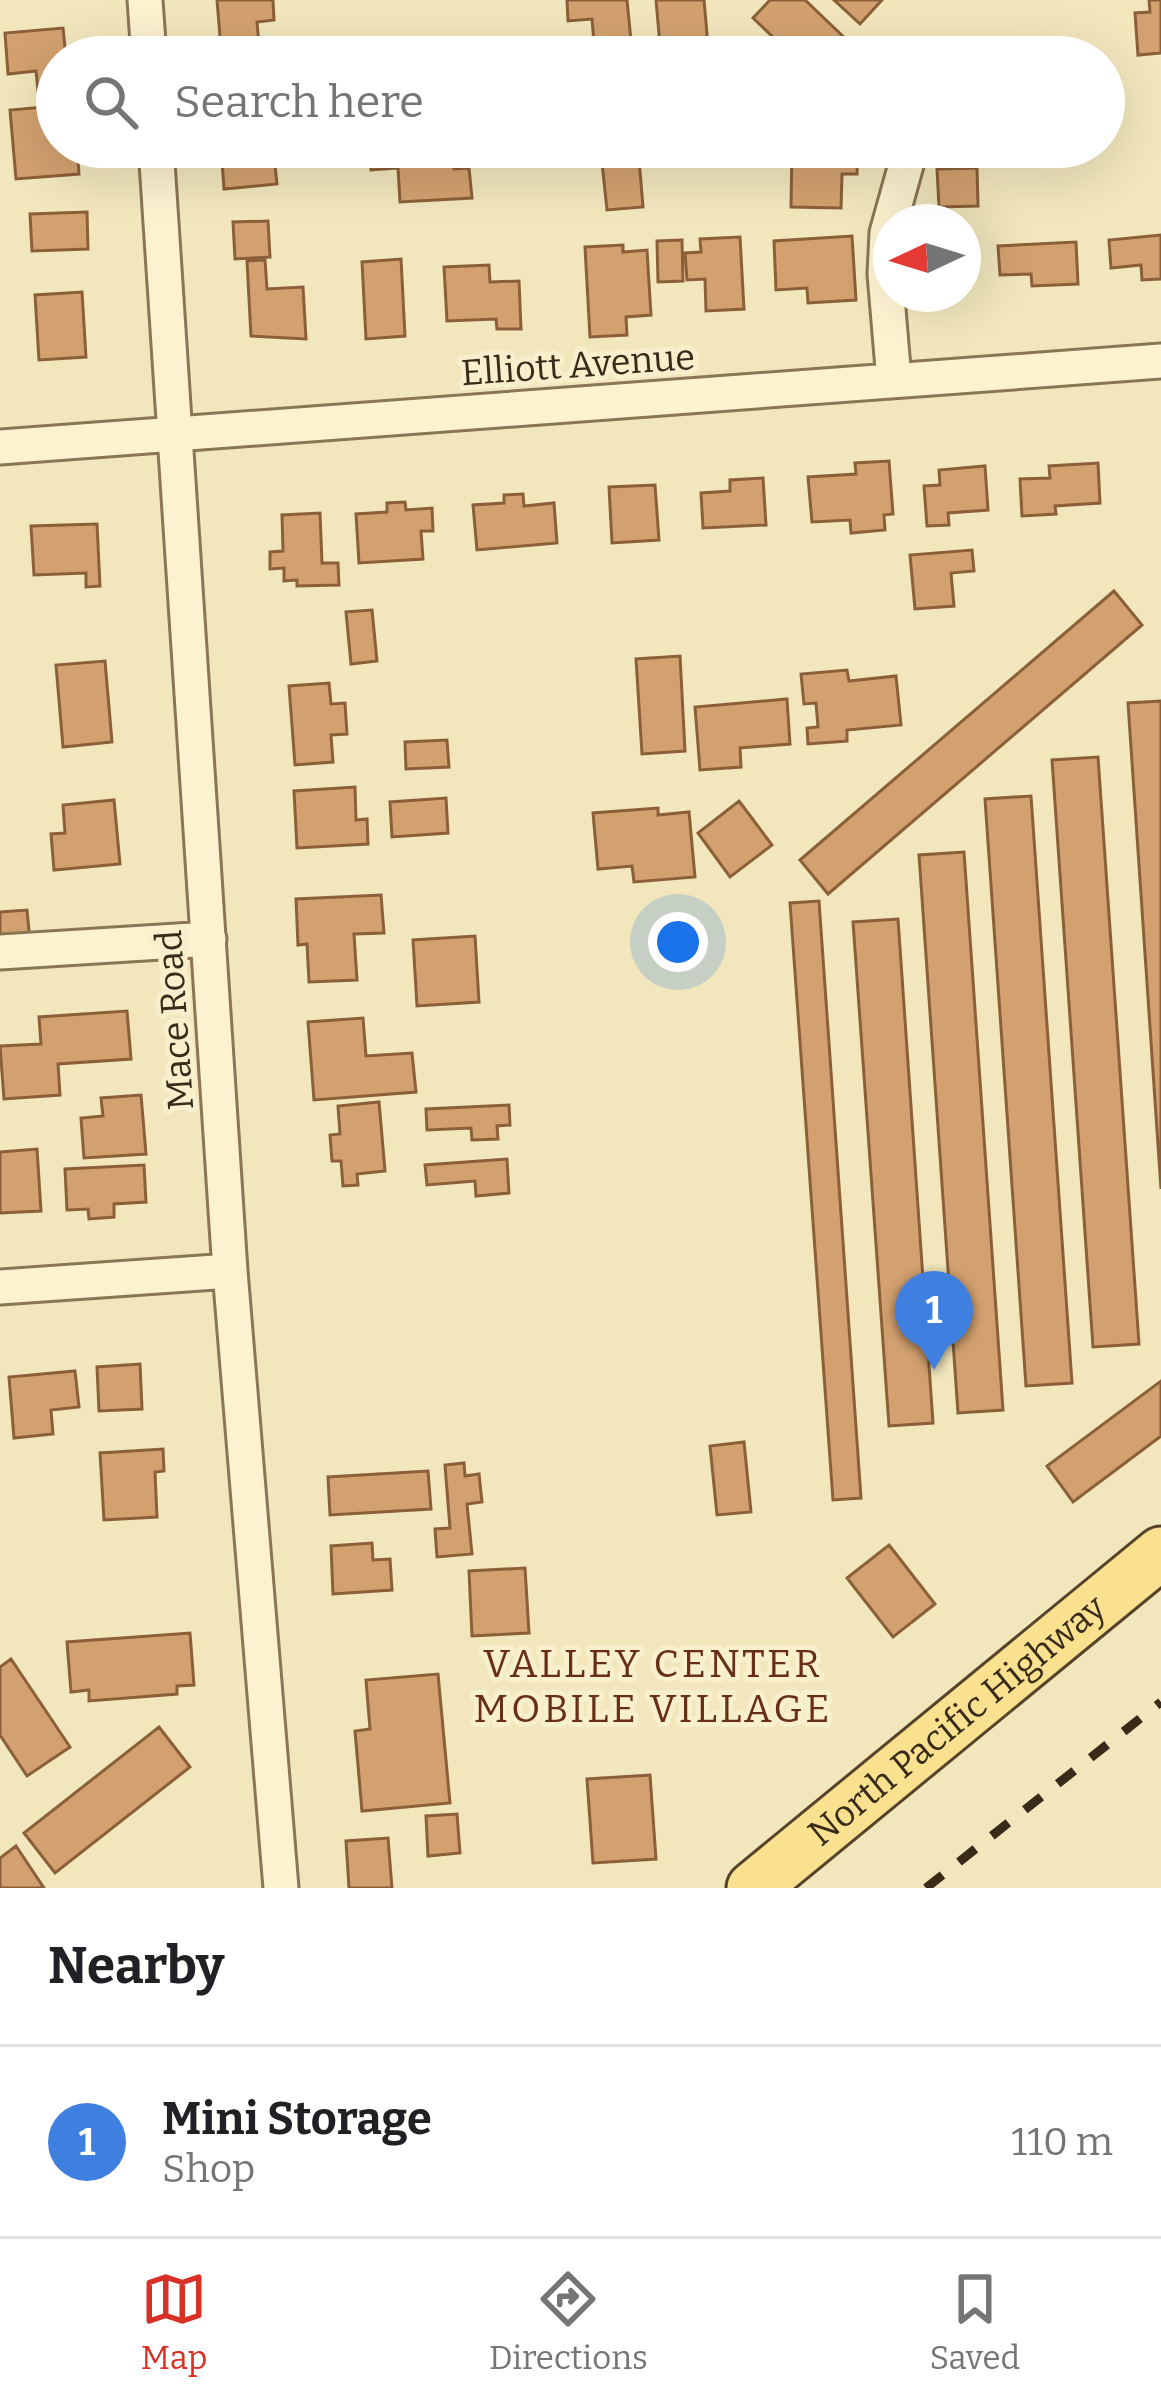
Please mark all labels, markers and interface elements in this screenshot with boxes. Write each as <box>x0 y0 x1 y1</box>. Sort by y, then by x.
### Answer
search box <box>36 36 1125 168</box>
icon: search <box>78 69 144 135</box>
text: Search here <box>174 75 424 129</box>
north arrow <box>873 204 981 312</box>
street label: Elliott Avenue <box>460 335 696 395</box>
your location <box>648 912 708 972</box>
street label: Mace Road <box>147 928 203 1112</box>
pin: 1 <box>895 1271 973 1370</box>
street label: North Pacific Highway <box>800 1585 1115 1855</box>
district label: VALLEY CENTER MOBILE VILLAGE <box>473 1641 833 1732</box>
text: Nearby <box>48 1935 224 1997</box>
text: Mini Storage <box>162 2092 432 2146</box>
text: 1 <box>79 2119 95 2165</box>
text: 110 m <box>1011 2119 1113 2165</box>
text: Shop <box>162 2146 255 2192</box>
tab: Map <box>141 2266 207 2378</box>
tab: Directions <box>489 2266 648 2378</box>
tab: Saved <box>930 2266 1020 2378</box>

